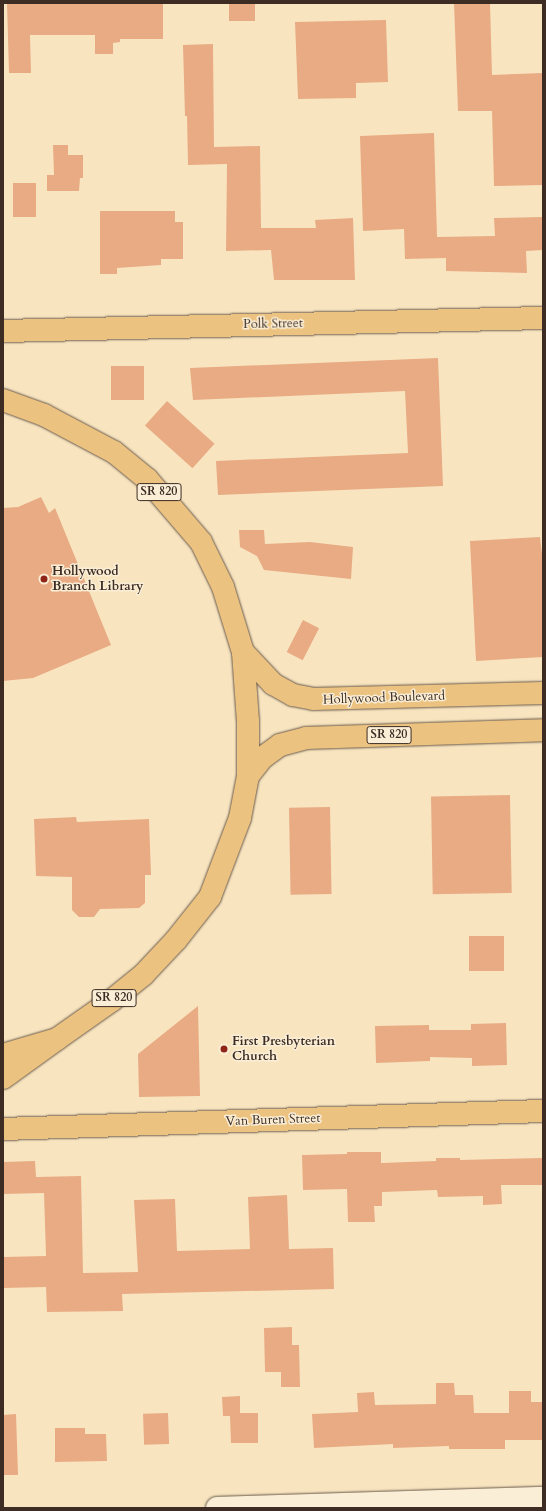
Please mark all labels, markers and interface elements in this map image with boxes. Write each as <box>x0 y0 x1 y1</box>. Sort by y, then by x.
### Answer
street label: Polk Street <box>243 316 303 332</box>
road number: SR 820 <box>136 482 182 502</box>
place label: Hollywood Branch Library <box>52 564 143 595</box>
marker: Hollywood Branch Library <box>39 574 49 584</box>
street label: Hollywood Boulevard <box>323 688 445 708</box>
road number: SR 820 <box>366 725 412 745</box>
road number: SR 820 <box>91 988 137 1008</box>
place label: First Presbyterian Church <box>232 1034 335 1065</box>
marker: First Presbyterian Church <box>219 1044 229 1054</box>
street label: Van Buren Street <box>225 1111 321 1129</box>

